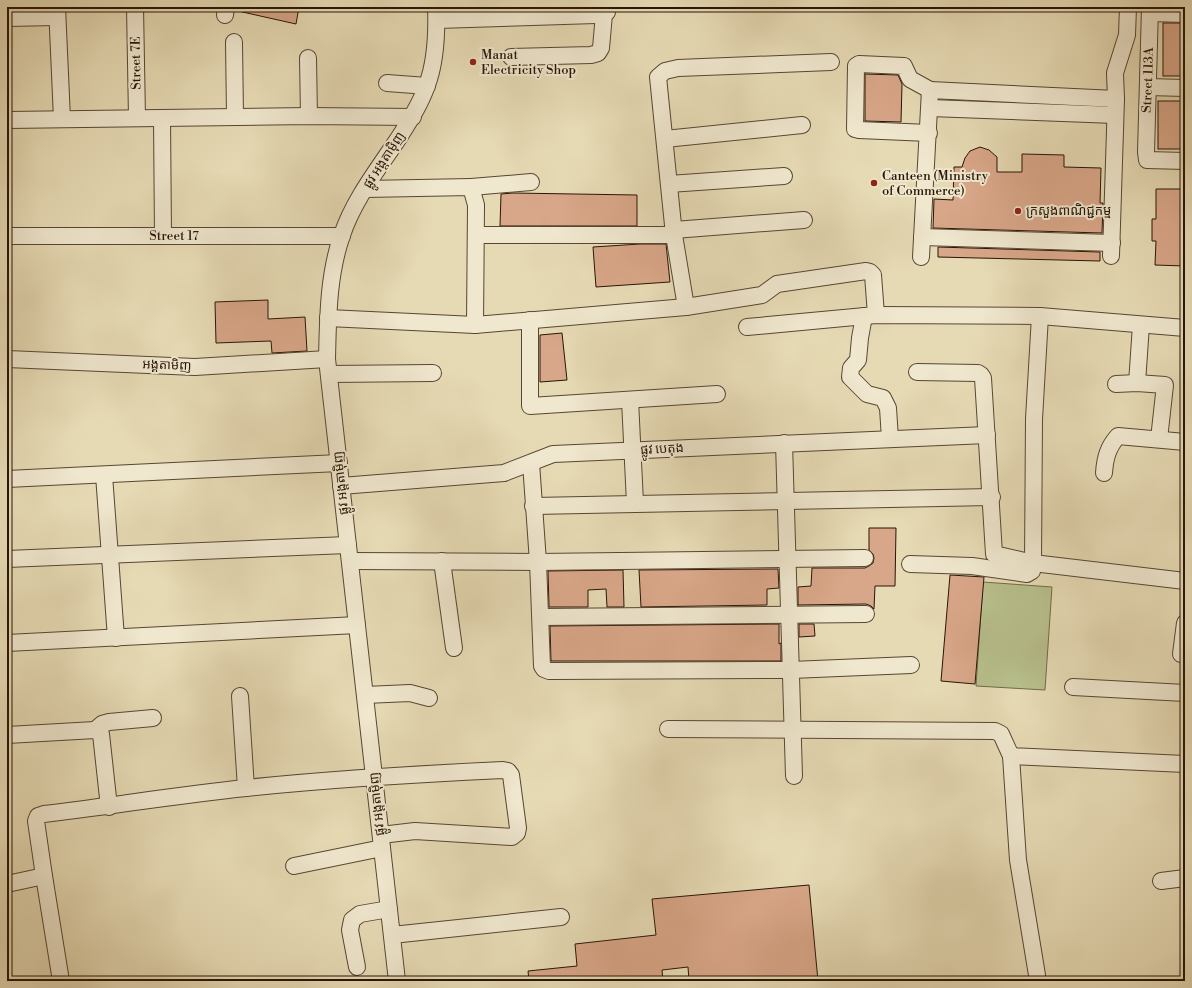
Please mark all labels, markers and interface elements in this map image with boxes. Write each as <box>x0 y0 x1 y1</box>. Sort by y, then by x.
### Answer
street label: Street 7E <box>128 36 144 90</box>
street label: Street 113A <box>1139 46 1157 113</box>
place label: Manat Electricity Shop <box>481 47 576 78</box>
marker: Manat Electricity Shop <box>468 57 478 67</box>
street label: ផ្លូវ អង្តតាម៉ិញ <box>360 129 411 193</box>
place label: Canteen (Ministry of Commerce) <box>882 168 989 199</box>
marker: Canteen (Ministry of Commerce) <box>869 178 879 188</box>
place label: ក្រសួងពាណិជ្ជកម្ម <box>1026 203 1111 219</box>
marker: ក្រសួងពាណិជ្ជកម្ម <box>1013 206 1023 216</box>
street label: Street 17 <box>149 228 199 244</box>
street label: អង្គតាមិញ <box>142 356 192 374</box>
street label: ផ្លូវ បេតុង <box>640 440 684 461</box>
street label: ផ្លូវ អង្តតាម៉ិញ <box>330 450 355 516</box>
street label: ផ្លូវ អង្តតាម៉ិញ <box>366 771 391 837</box>

